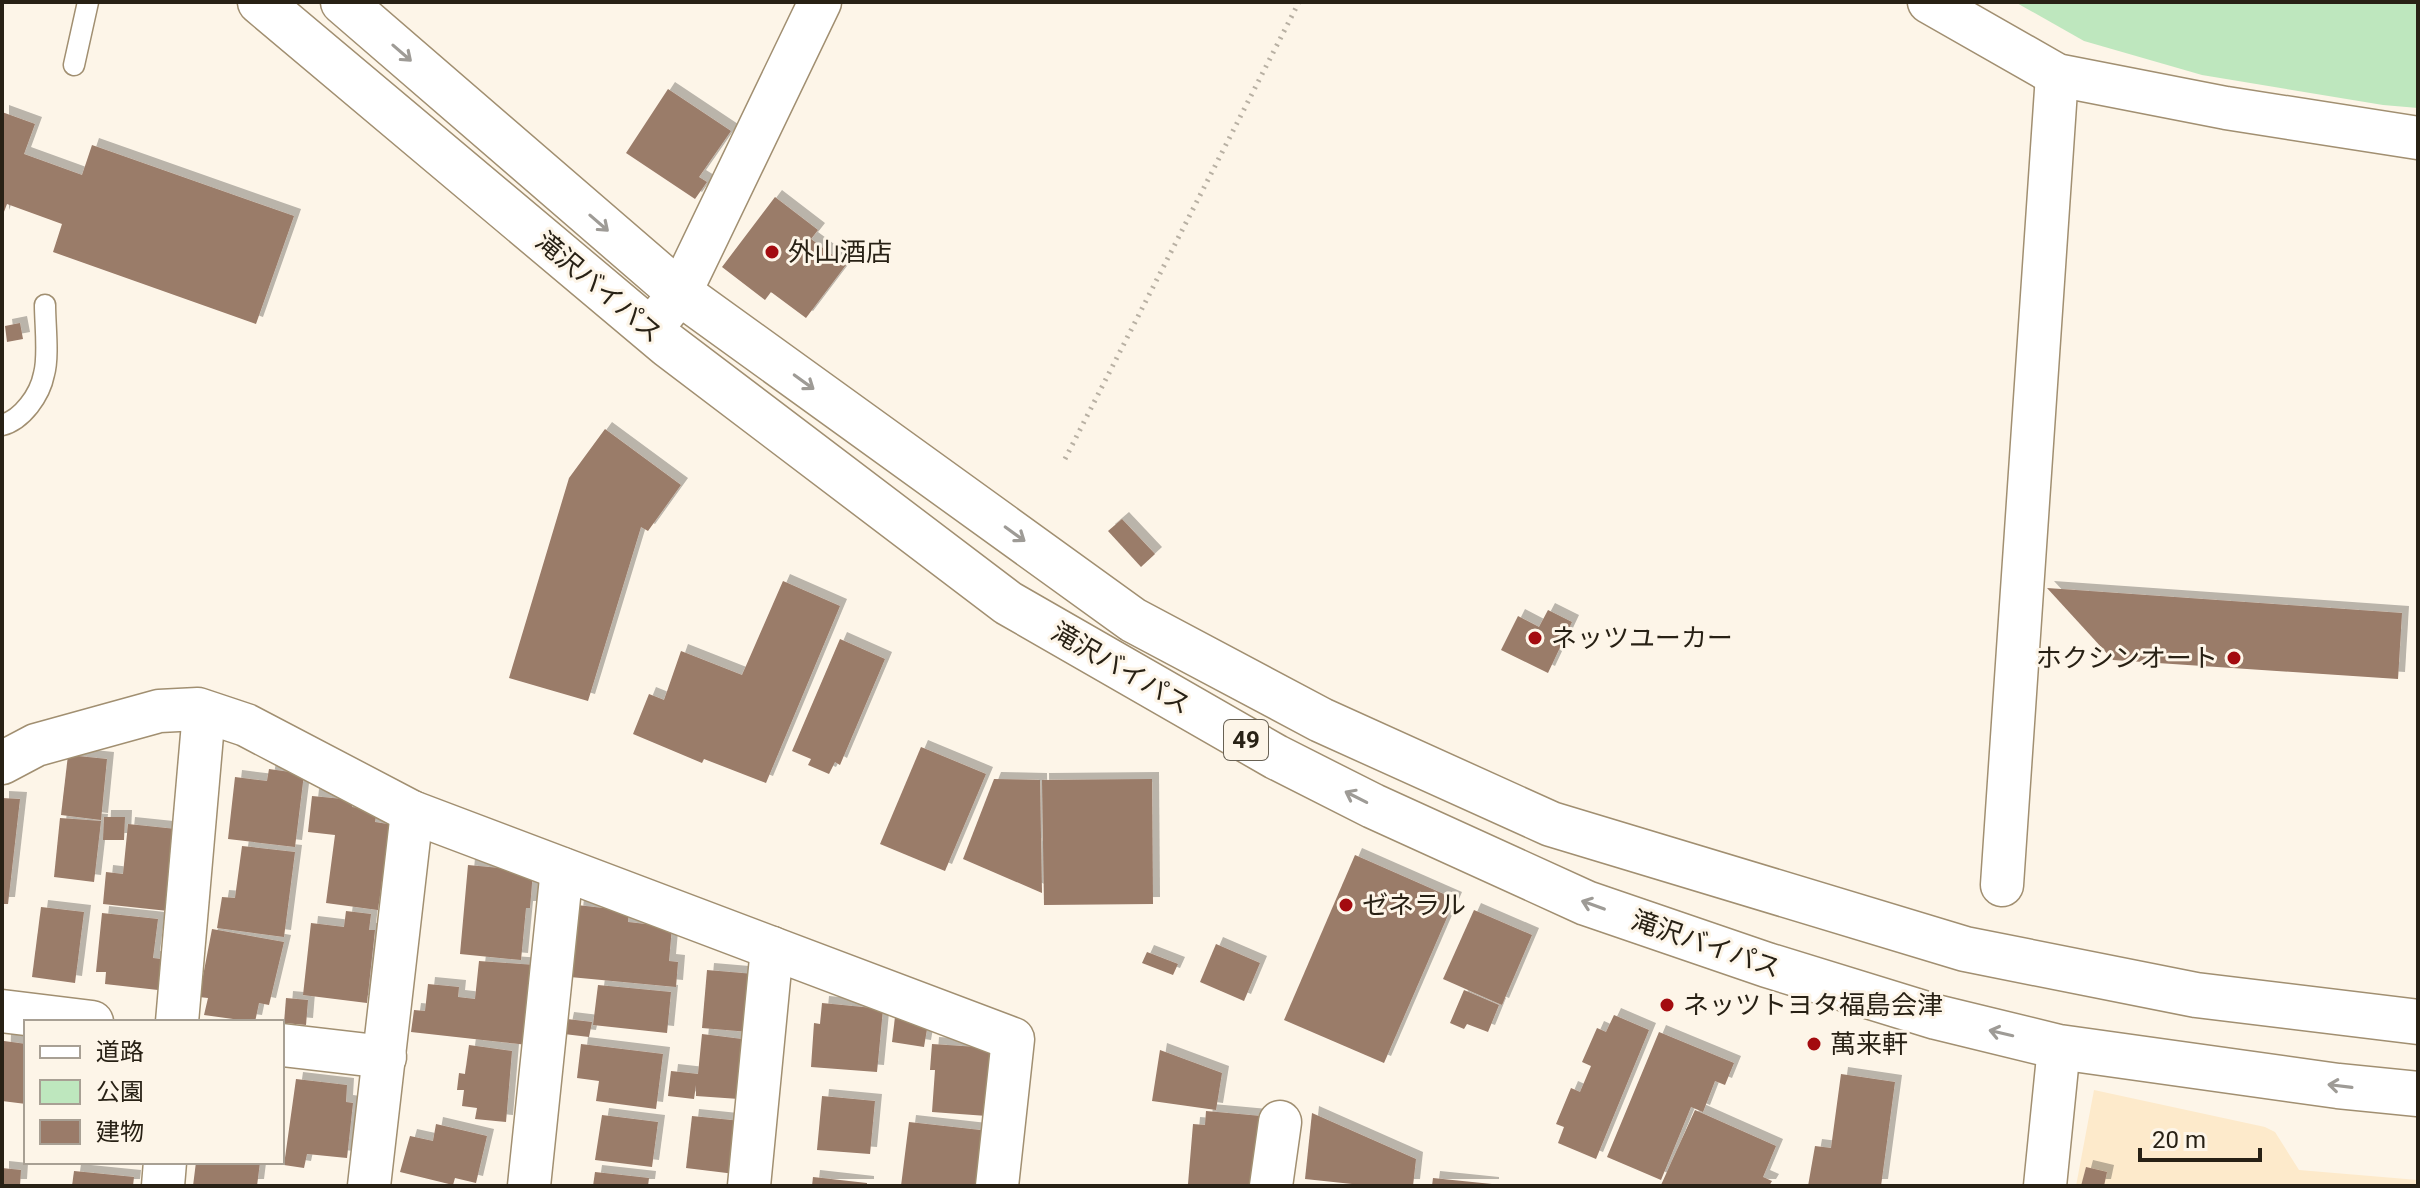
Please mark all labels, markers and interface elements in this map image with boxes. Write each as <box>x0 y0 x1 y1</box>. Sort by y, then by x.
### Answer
one-way arrow <box>391 44 411 62</box>
one-way arrow <box>588 214 608 232</box>
street label: 滝沢バイパス <box>530 226 668 348</box>
place label: 外山酒店 <box>788 237 892 267</box>
marker: 外山酒店 <box>763 243 781 261</box>
one-way arrow <box>792 374 814 391</box>
one-way arrow <box>1003 526 1025 543</box>
street label: 滝沢バイパス <box>1046 616 1196 720</box>
place label: ネッツユーカー <box>1551 623 1733 653</box>
marker: ネッツユーカー <box>1526 629 1544 647</box>
place label: ホクシンオート <box>2036 643 2218 673</box>
marker: ホクシンオート <box>2225 649 2243 667</box>
road number: 49 <box>1224 720 1268 760</box>
one-way arrow <box>1345 789 1368 804</box>
place label: ゼネラル <box>1362 890 1466 920</box>
marker: ゼネラル <box>1337 896 1355 914</box>
one-way arrow <box>1581 897 1606 911</box>
street label: 滝沢バイパス <box>1628 905 1784 983</box>
place label: ネッツトヨタ福島会津 <box>1683 990 1943 1020</box>
marker: ネッツトヨタ福島会津 <box>1658 996 1676 1014</box>
legend <box>24 1020 284 1164</box>
one-way arrow <box>1988 1024 2014 1039</box>
place label: 萬来軒 <box>1830 1029 1908 1059</box>
marker: 萬来軒 <box>1805 1035 1823 1053</box>
text: 道路 <box>96 1038 144 1066</box>
text: 公園 <box>96 1078 144 1106</box>
one-way arrow <box>2328 1079 2354 1094</box>
scale bar <box>2140 1112 2260 1162</box>
text: 建物 <box>96 1118 144 1146</box>
text: 20 m <box>2152 1126 2206 1154</box>

